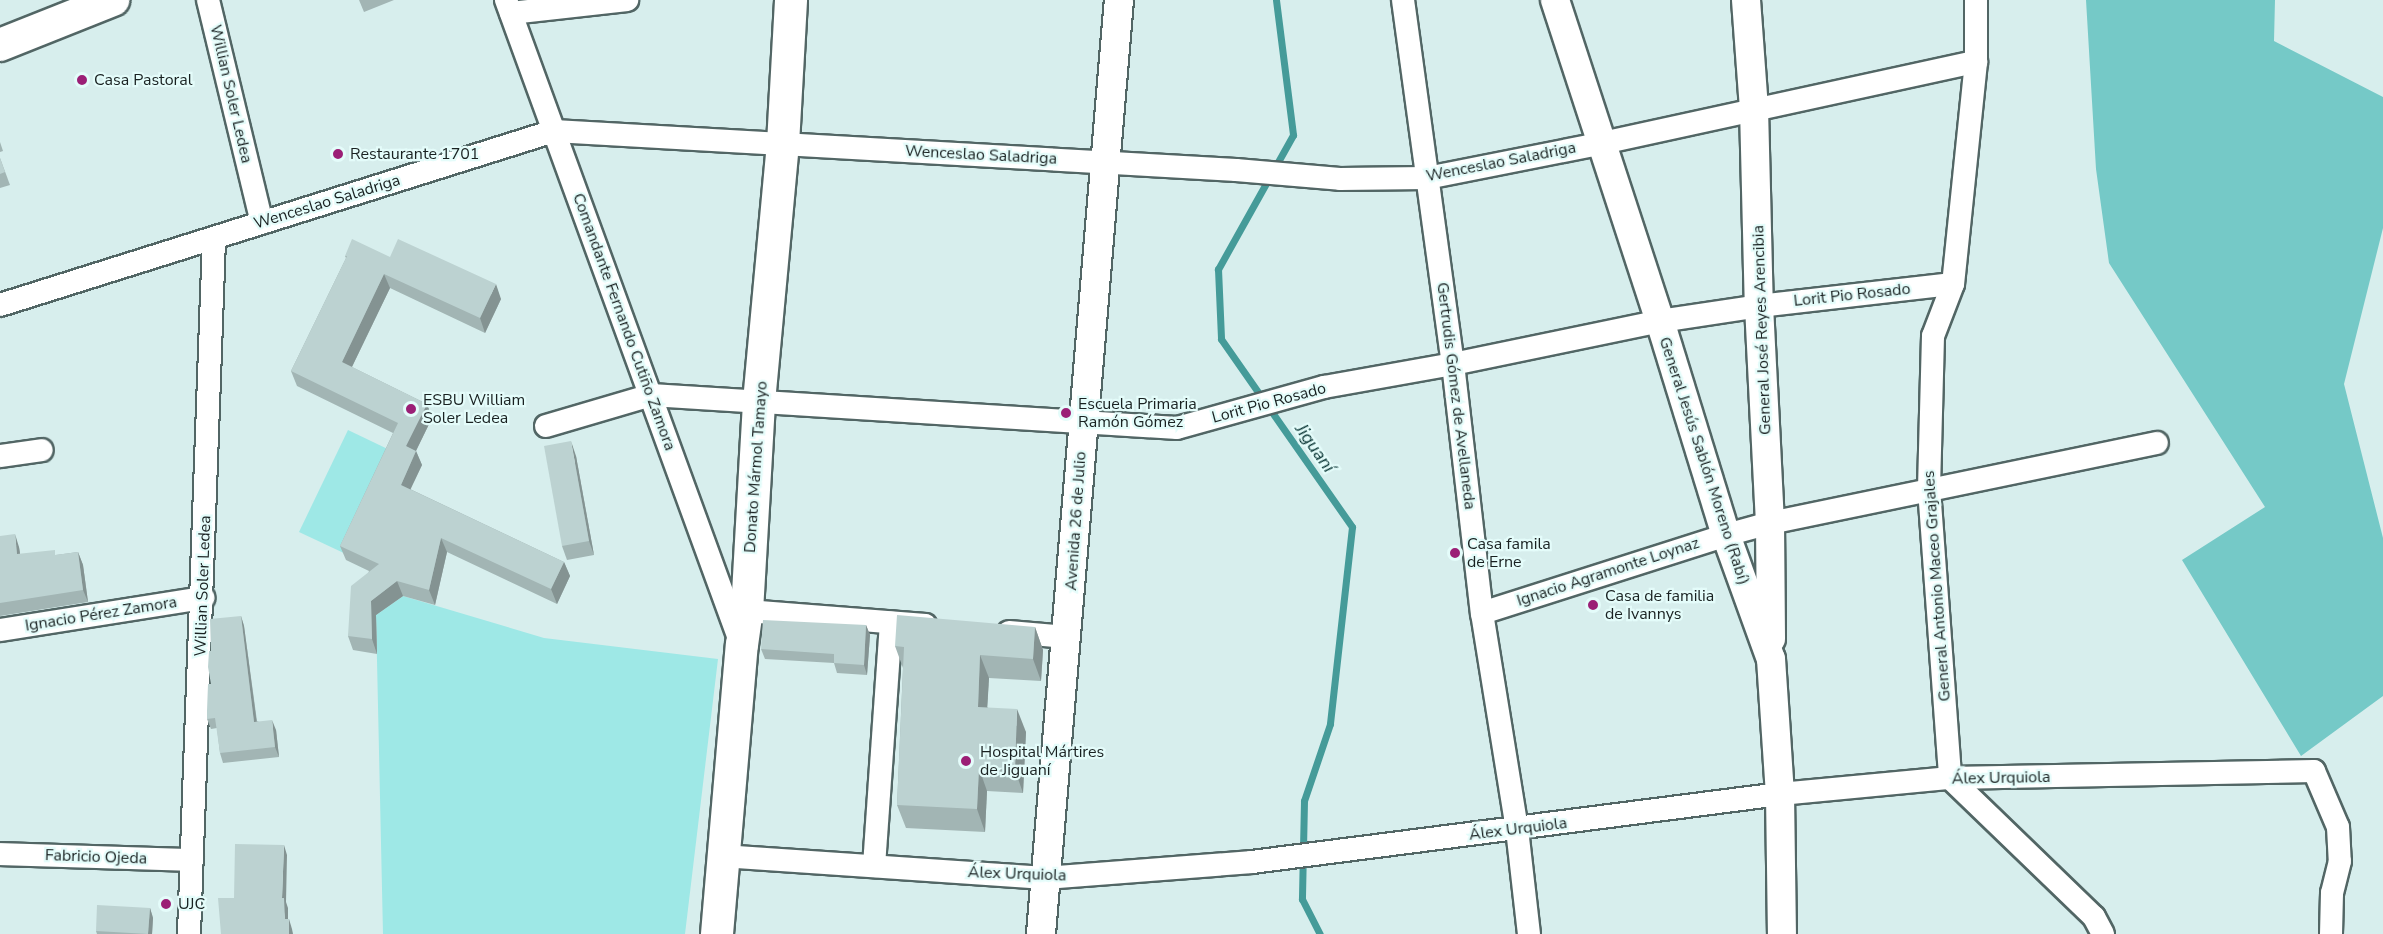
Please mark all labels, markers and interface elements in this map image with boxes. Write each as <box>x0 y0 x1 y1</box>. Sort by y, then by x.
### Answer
street label: Willian Soler Ledea <box>206 23 256 165</box>
place label: Casa Pastoral <box>94 70 192 90</box>
marker: Casa Pastoral <box>75 73 89 87</box>
street label: Wenceslao Saladriga <box>1425 138 1577 186</box>
street label: Wenceslao Saladriga <box>905 141 1057 169</box>
place label: Restaurante 1701 <box>350 144 479 164</box>
marker: Restaurante 1701 <box>331 147 345 161</box>
street label: Wenceslao Saladriga <box>251 171 403 233</box>
street label: Comandante Fernando Cutiño Zamora <box>568 191 680 453</box>
street label: General José Reyes Arencibia <box>1749 225 1775 435</box>
street label: Lorit Pio Rosado <box>1793 279 1911 311</box>
street label: Gertrudis Gómez de Avellaneda <box>1433 281 1479 511</box>
street label: General Jesús Sablón Moreno (Rabí) <box>1655 335 1753 587</box>
street label: Lorit Pio Rosado <box>1210 379 1328 427</box>
street label: Donato Mármol Tamayo <box>740 380 772 554</box>
place label: ESBU William Soler Ledea <box>423 390 525 428</box>
place label: Escuela Primaria Ramón Gómez <box>1078 394 1197 432</box>
marker: ESBU William Soler Ledea <box>404 402 418 416</box>
marker: Escuela Primaria Ramón Gómez <box>1059 406 1073 420</box>
water label: Jiguaní <box>1290 419 1340 477</box>
street label: Avenida 26 de Julio <box>1062 451 1090 591</box>
street label: General Antonio Maceo Grajales <box>1919 470 1955 702</box>
street label: Willian Soler Ledea <box>191 515 215 657</box>
street label: Ignacio Agramonte Loynaz <box>1514 533 1702 611</box>
place label: Casa famila de Erne <box>1467 534 1551 572</box>
marker: Casa famila de Erne <box>1448 546 1462 560</box>
place label: Casa de familia de Ivannys <box>1605 586 1714 624</box>
street label: Ignacio Pérez Zamora <box>24 593 178 635</box>
marker: Casa de familia de Ivannys <box>1586 598 1600 612</box>
place label: Hospital Mártires de Jiguaní <box>980 742 1104 780</box>
marker: Hospital Mártires de Jiguaní <box>957 752 975 770</box>
street label: Álex Urquiola <box>1951 768 2051 788</box>
street label: Álex Urquiola <box>1468 813 1568 845</box>
street label: Fabricio Ojeda <box>45 846 147 868</box>
street label: Álex Urquiola <box>967 863 1067 885</box>
place label: UJC <box>178 894 205 914</box>
marker: UJC <box>159 897 173 911</box>

